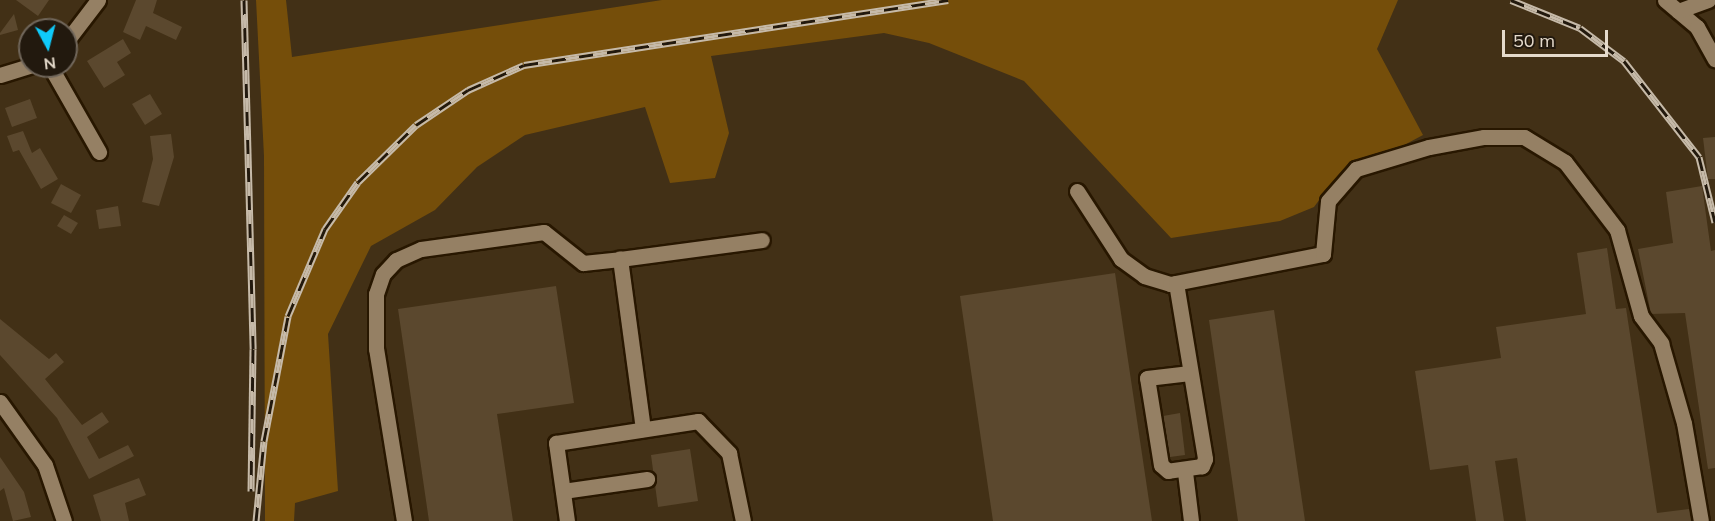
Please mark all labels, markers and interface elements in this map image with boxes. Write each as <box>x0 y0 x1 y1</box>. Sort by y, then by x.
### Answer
north arrow <box>18 18 78 78</box>
scale bar <box>1505 18 1612 56</box>
text: 50 m <box>1513 29 1555 52</box>
text: N <box>43 53 57 75</box>

